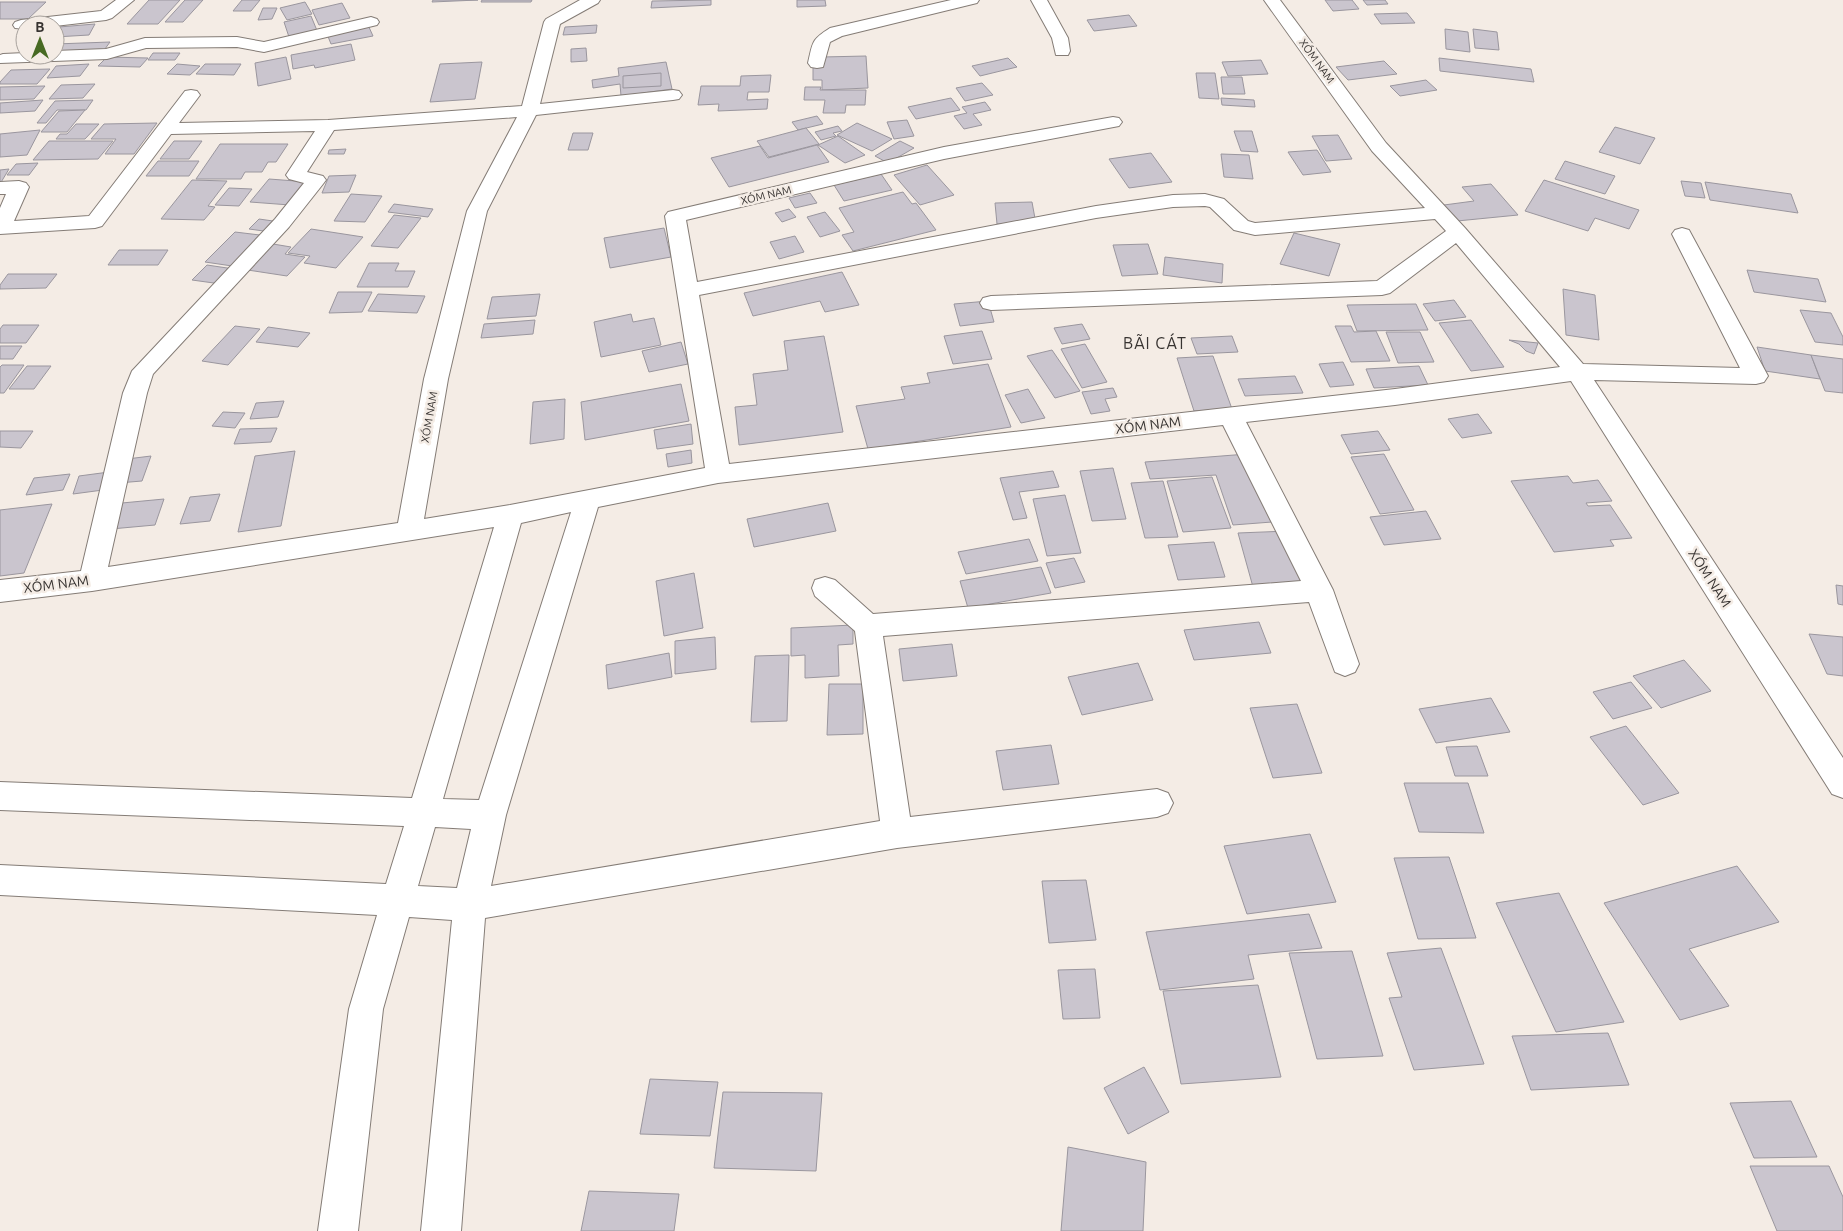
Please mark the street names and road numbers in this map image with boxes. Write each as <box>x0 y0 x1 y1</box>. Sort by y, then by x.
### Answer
street label: XÓM NAM <box>1297 36 1338 85</box>
street label: XÓM NAM <box>739 182 793 207</box>
street label: XÓM NAM <box>418 390 439 444</box>
street label: XÓM NAM <box>1114 412 1182 437</box>
street label: XÓM NAM <box>1685 545 1735 610</box>
street label: XÓM NAM <box>22 571 90 596</box>

